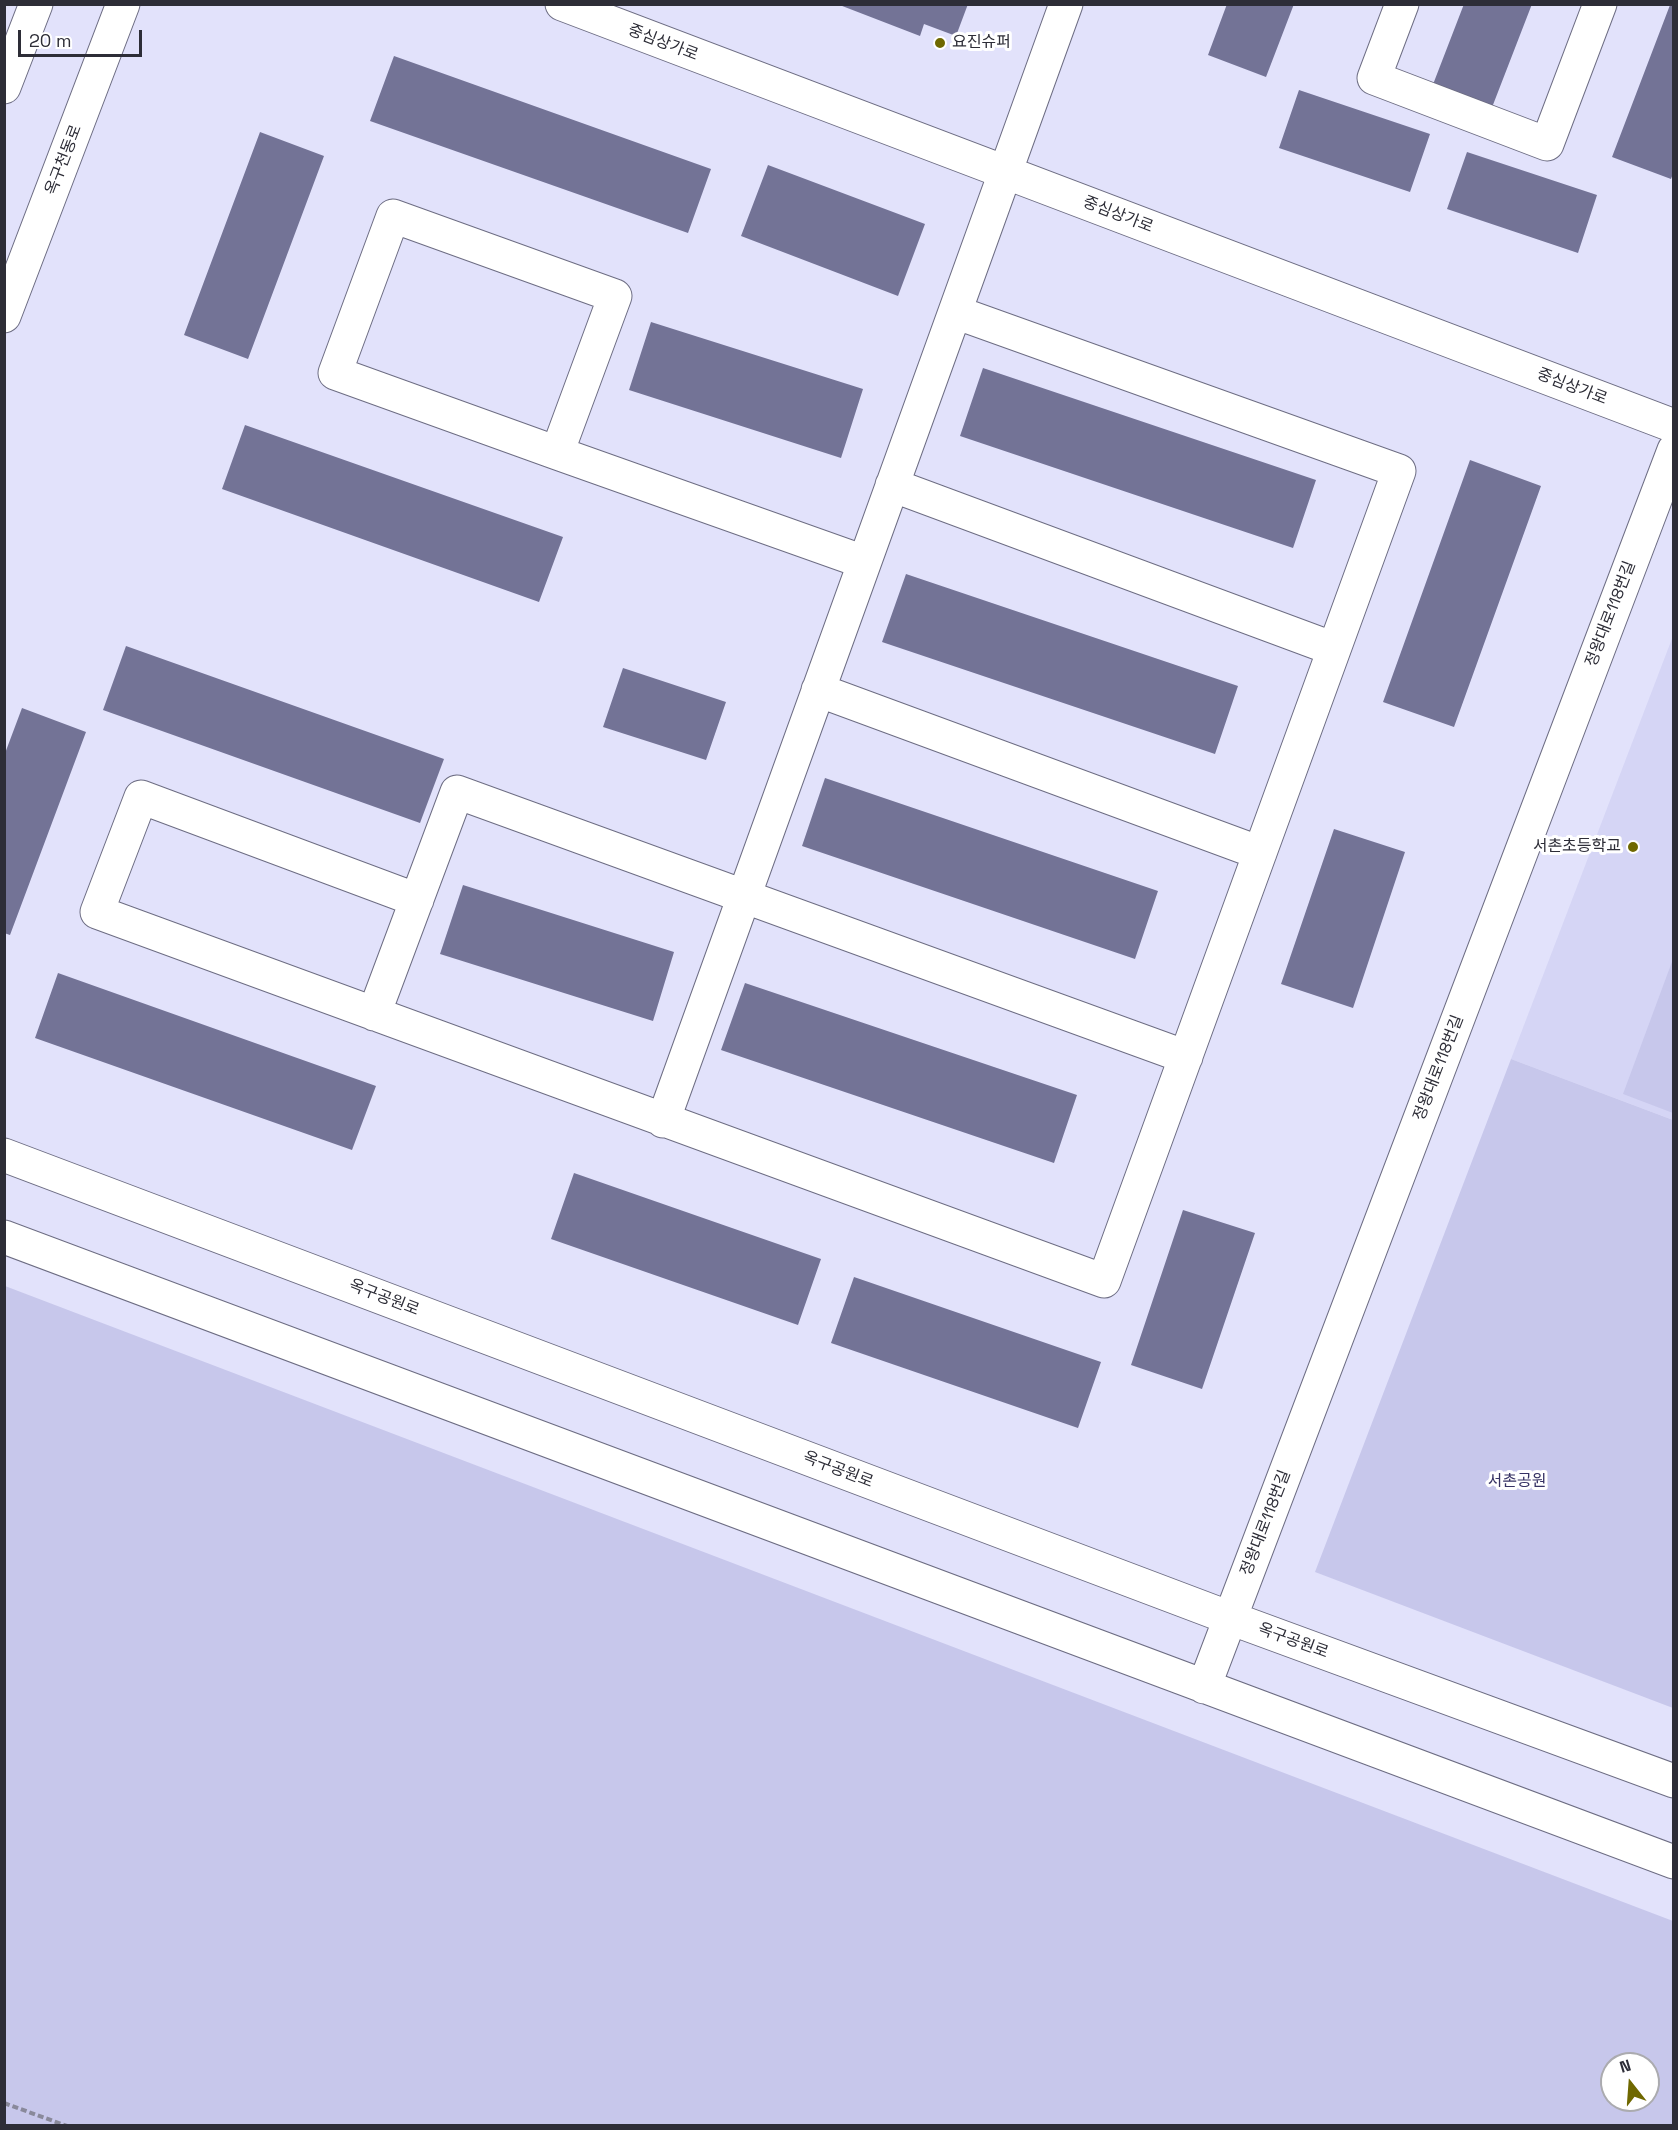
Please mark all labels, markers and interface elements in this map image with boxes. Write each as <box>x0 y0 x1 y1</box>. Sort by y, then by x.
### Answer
scale bar <box>21 18 146 56</box>
street label: 중심상가로 <box>625 21 701 65</box>
text: 20 m <box>29 29 72 52</box>
place label: 요진슈퍼 <box>952 33 1011 53</box>
marker: 요진슈퍼 <box>933 36 947 50</box>
street label: 옥구천동로 <box>42 122 86 198</box>
street label: 중심상가로 <box>1080 193 1156 237</box>
street label: 중심상가로 <box>1534 365 1610 409</box>
street label: 정왕대로118번길 <box>1582 558 1640 670</box>
place label: 서촌초등학교 <box>1533 837 1621 857</box>
marker: 서촌초등학교 <box>1626 840 1640 854</box>
street label: 정왕대로118번길 <box>1410 1012 1468 1124</box>
street label: 옥구공원로 <box>346 1276 422 1320</box>
street label: 옥구공원로 <box>800 1448 876 1492</box>
street label: 정왕대로118번길 <box>1237 1467 1295 1579</box>
park label: 서촌공원 <box>1488 1472 1546 1492</box>
street label: 옥구공원로 <box>1255 1619 1331 1663</box>
north arrow <box>1600 2052 1660 2112</box>
text: N <box>1617 2055 1633 2078</box>

